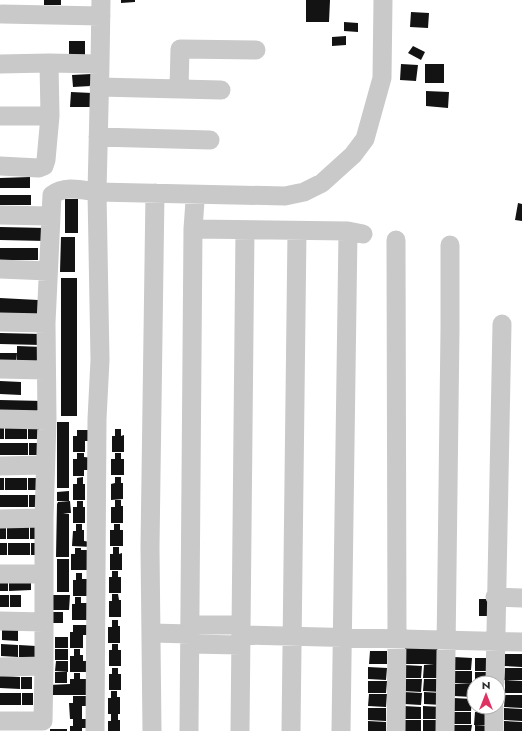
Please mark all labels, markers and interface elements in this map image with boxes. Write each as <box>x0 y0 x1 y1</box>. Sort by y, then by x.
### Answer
north arrow <box>466 675 506 715</box>
text: N <box>482 677 490 693</box>

